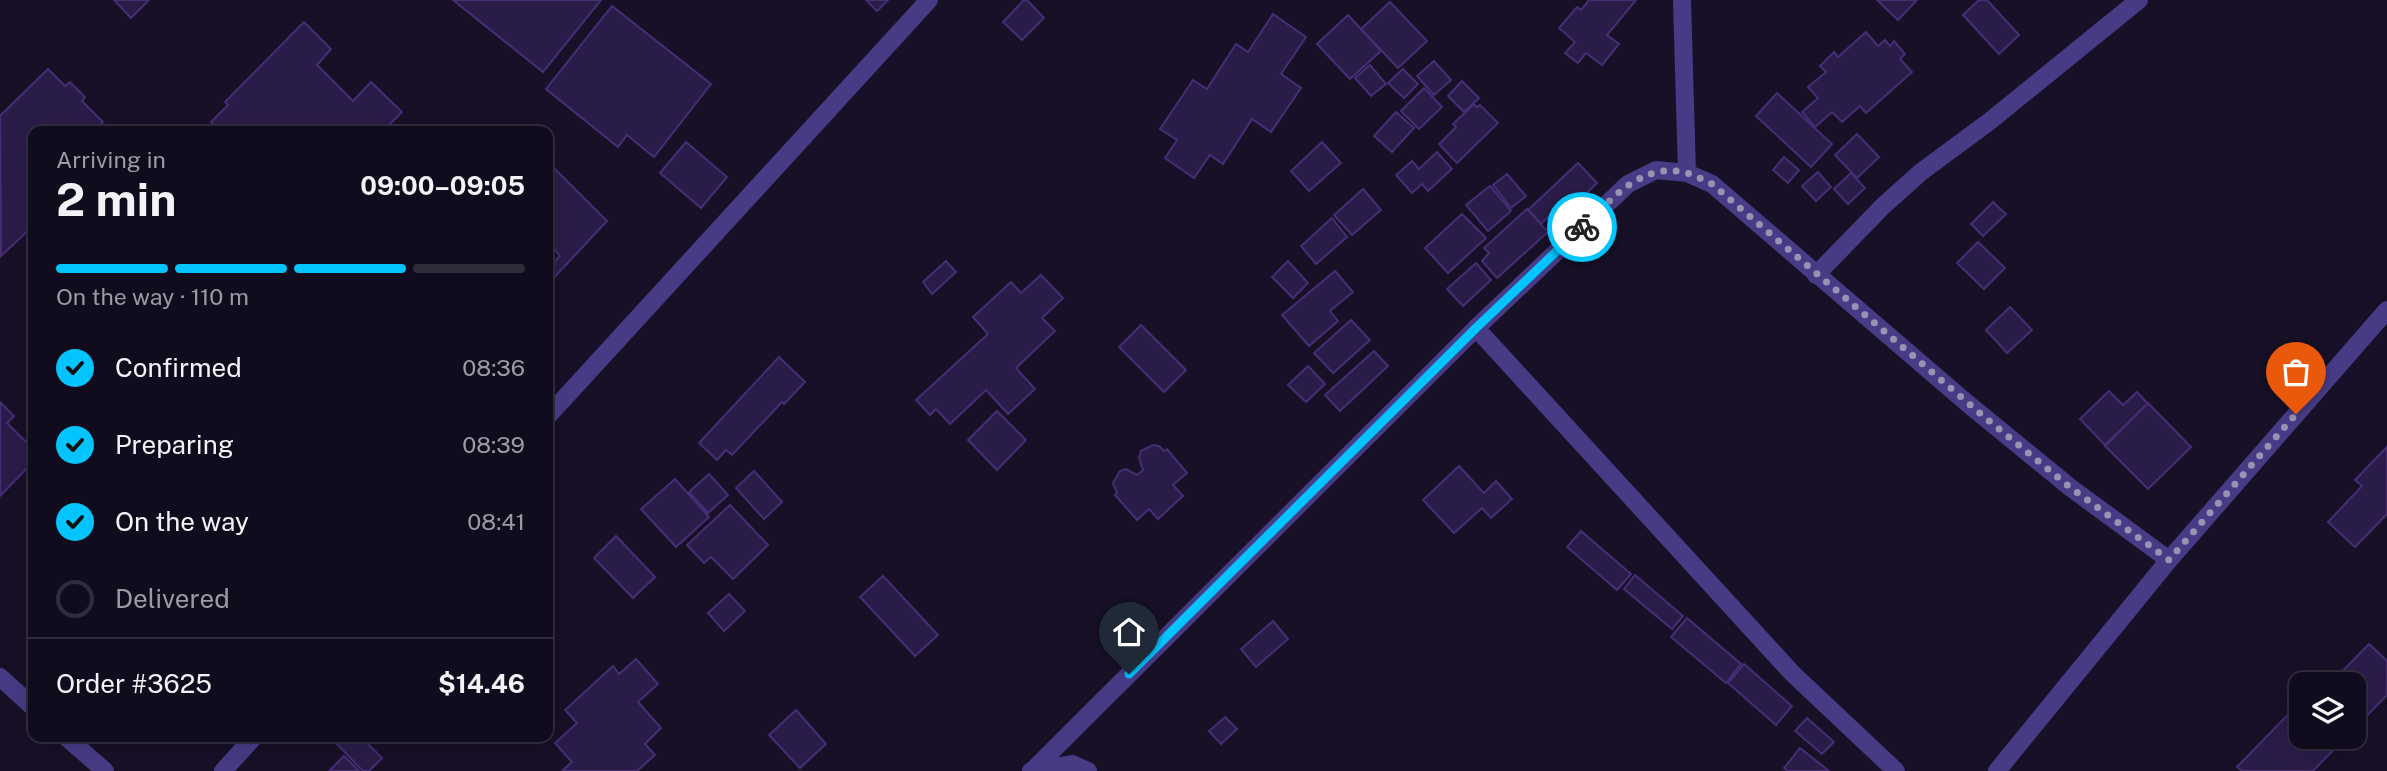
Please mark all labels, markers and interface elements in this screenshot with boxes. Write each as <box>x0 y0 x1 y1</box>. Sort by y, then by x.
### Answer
text: Arriving in <box>56 146 166 173</box>
text: 09:00–09:05 <box>360 170 525 201</box>
text: 2 min <box>56 172 176 226</box>
courier <box>1547 192 1617 262</box>
icon: bike <box>1563 208 1601 246</box>
text: On the way · 110 m <box>56 283 249 310</box>
pin <box>2266 342 2326 414</box>
icon: check <box>56 349 94 387</box>
text: Confirmed <box>115 352 242 383</box>
icon: bag <box>2277 353 2315 391</box>
text: 08:36 <box>462 354 525 381</box>
icon: check <box>56 426 94 464</box>
text: Preparing <box>115 429 234 460</box>
text: 08:39 <box>462 431 525 458</box>
icon: check <box>56 503 94 541</box>
text: On the way <box>115 506 249 537</box>
text: 08:41 <box>467 508 525 535</box>
text: Delivered <box>115 583 230 614</box>
pin <box>1099 602 1159 674</box>
icon: home <box>1110 613 1148 651</box>
text: Order #3625 <box>56 668 212 699</box>
text: $14.46 <box>438 668 525 699</box>
map controls <box>2289 672 2366 749</box>
button: layers <box>2289 672 2366 749</box>

